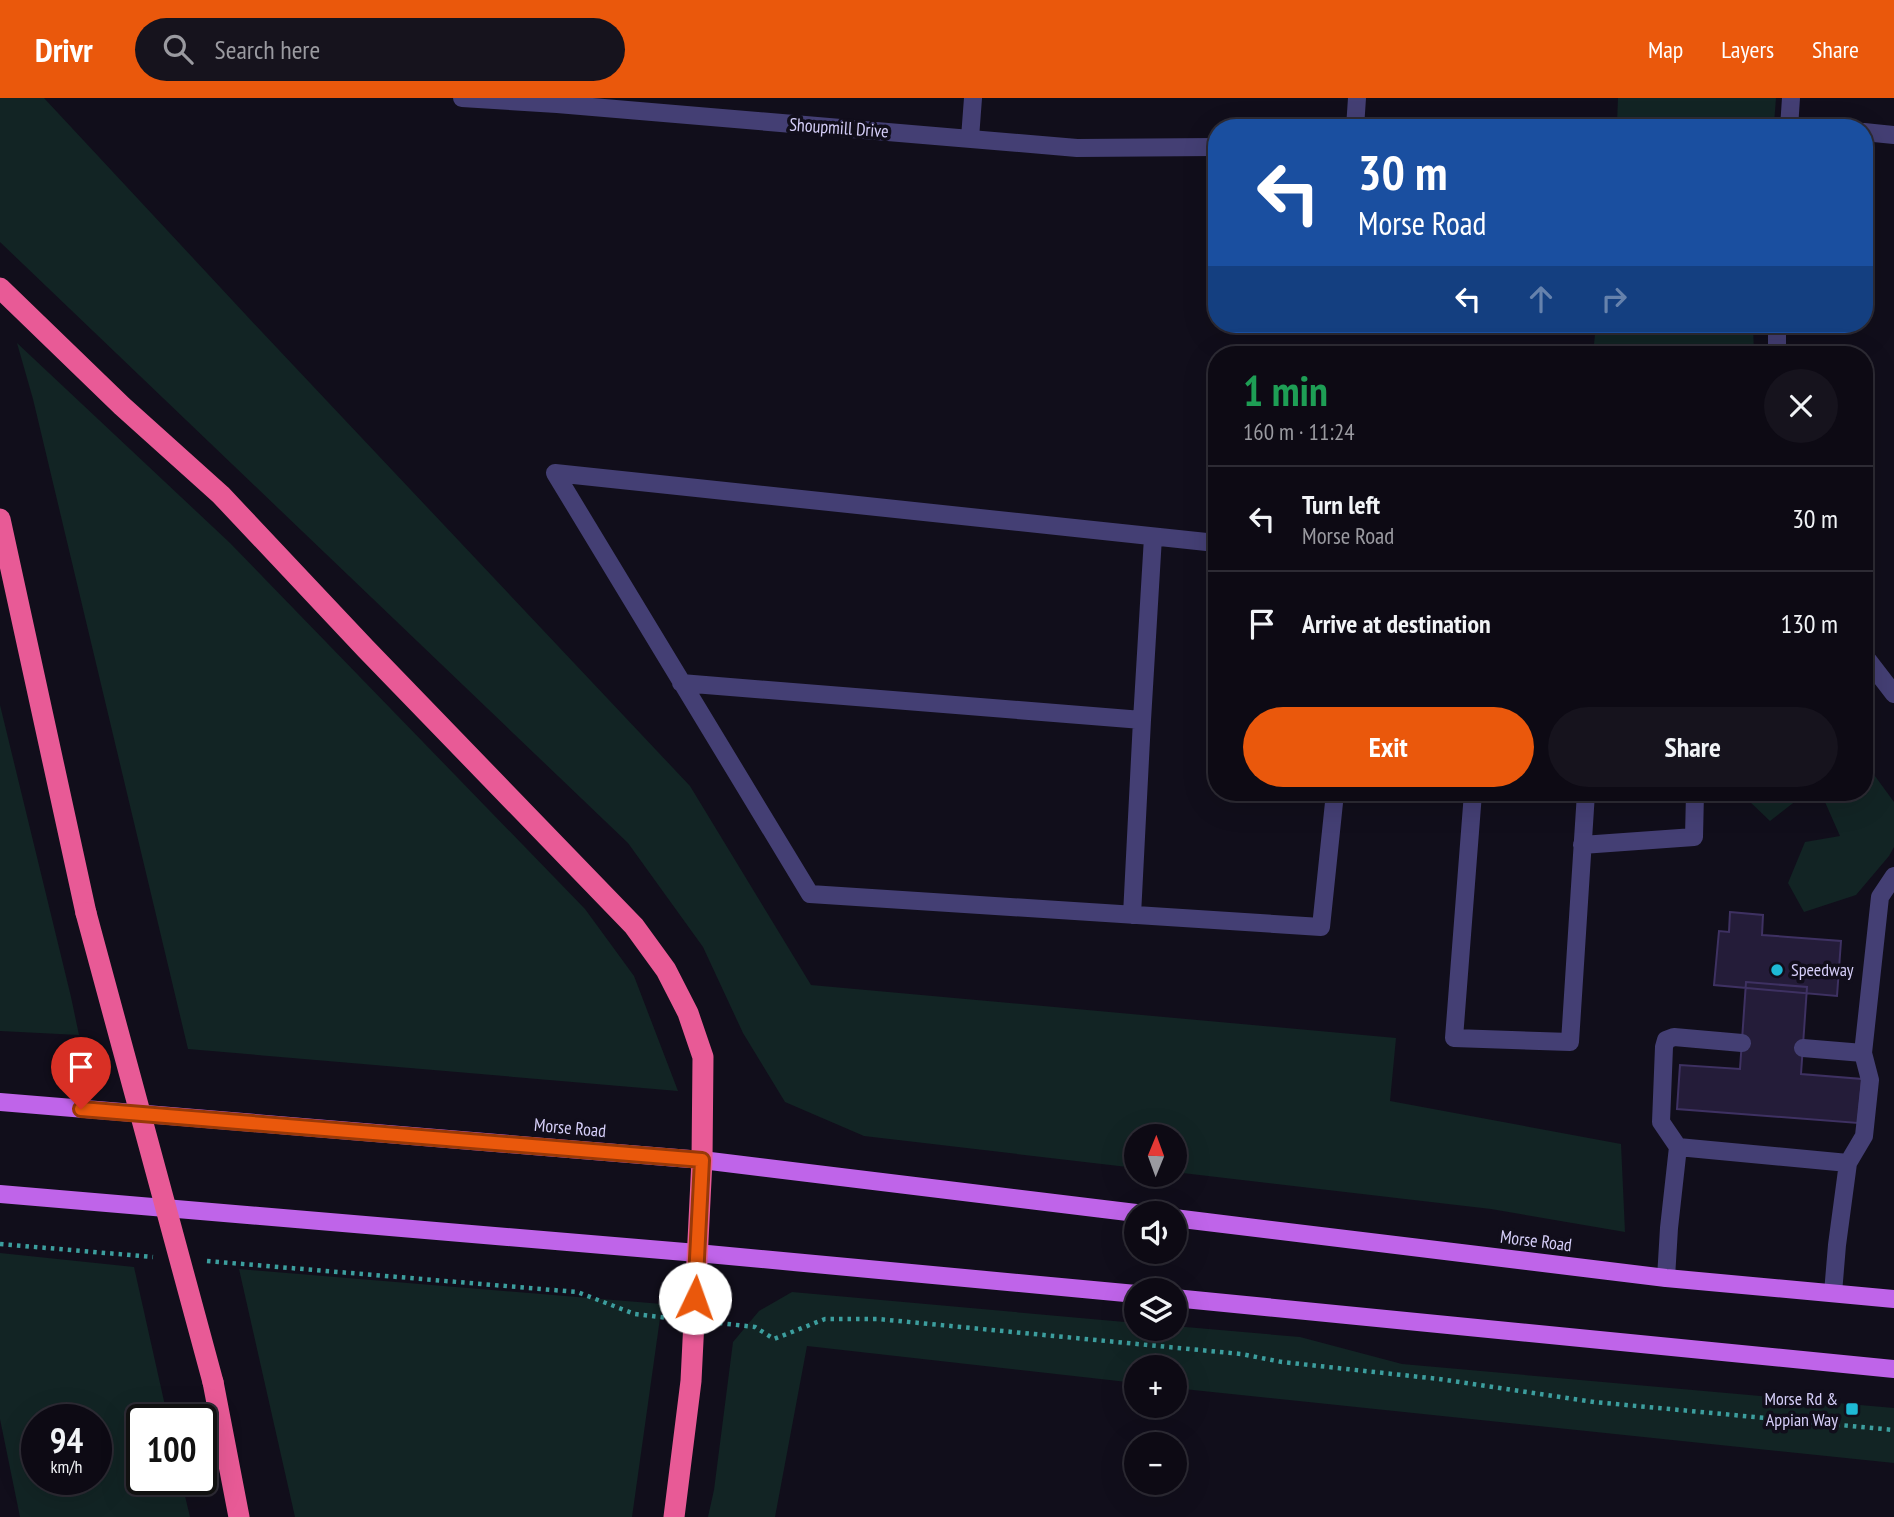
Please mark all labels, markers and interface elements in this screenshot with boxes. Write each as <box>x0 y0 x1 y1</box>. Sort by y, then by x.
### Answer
search box <box>135 18 625 81</box>
text: Drivr <box>35 28 93 71</box>
icon: search <box>159 30 197 68</box>
text: Search here <box>215 33 320 66</box>
text: Map <box>1648 34 1683 65</box>
text: Layers <box>1721 34 1774 65</box>
text: Share <box>1812 34 1859 65</box>
street label: Shoupmill Drive <box>789 113 890 142</box>
text: 30 m <box>1358 140 1447 204</box>
icon: left <box>1243 147 1334 238</box>
text: Morse Road <box>1358 202 1486 244</box>
icon: left <box>1449 280 1487 318</box>
icon: ahead <box>1522 280 1560 318</box>
icon: right <box>1595 280 1633 318</box>
text: 1 min <box>1243 363 1328 418</box>
button: close <box>1764 369 1838 443</box>
text: 160 m · 11:24 <box>1243 417 1355 446</box>
text: Turn left <box>1302 488 1380 521</box>
icon: left <box>1243 500 1281 538</box>
text: 30 m <box>1792 502 1838 535</box>
text: Morse Road <box>1302 521 1394 550</box>
icon: arrive <box>1243 605 1281 643</box>
text: Arrive at destination <box>1302 607 1491 640</box>
text: 130 m <box>1780 607 1838 640</box>
button: Exit <box>1243 707 1534 787</box>
button: Share <box>1548 707 1838 787</box>
place label: Speedway <box>1791 958 1854 981</box>
marker: Speedway <box>1769 962 1785 978</box>
pin <box>51 1037 111 1109</box>
icon: arrive <box>62 1048 100 1086</box>
street label: Morse Road <box>533 1113 607 1142</box>
north arrow <box>1124 1124 1186 1186</box>
map controls <box>1124 1124 1187 1495</box>
button: sound <box>1124 1201 1187 1264</box>
street label: Morse Road <box>1499 1225 1573 1256</box>
position arrow <box>658 1261 732 1335</box>
button: layers <box>1124 1278 1187 1341</box>
button: + <box>1124 1355 1187 1418</box>
place label: Morse Rd & Appian Way <box>1764 1387 1838 1431</box>
marker: Morse Rd & Appian Way <box>1844 1401 1860 1417</box>
speed limit sign: 100 <box>126 1404 217 1495</box>
text: 94 <box>50 1417 83 1463</box>
button: − <box>1124 1432 1187 1495</box>
text: km/h <box>51 1455 82 1478</box>

